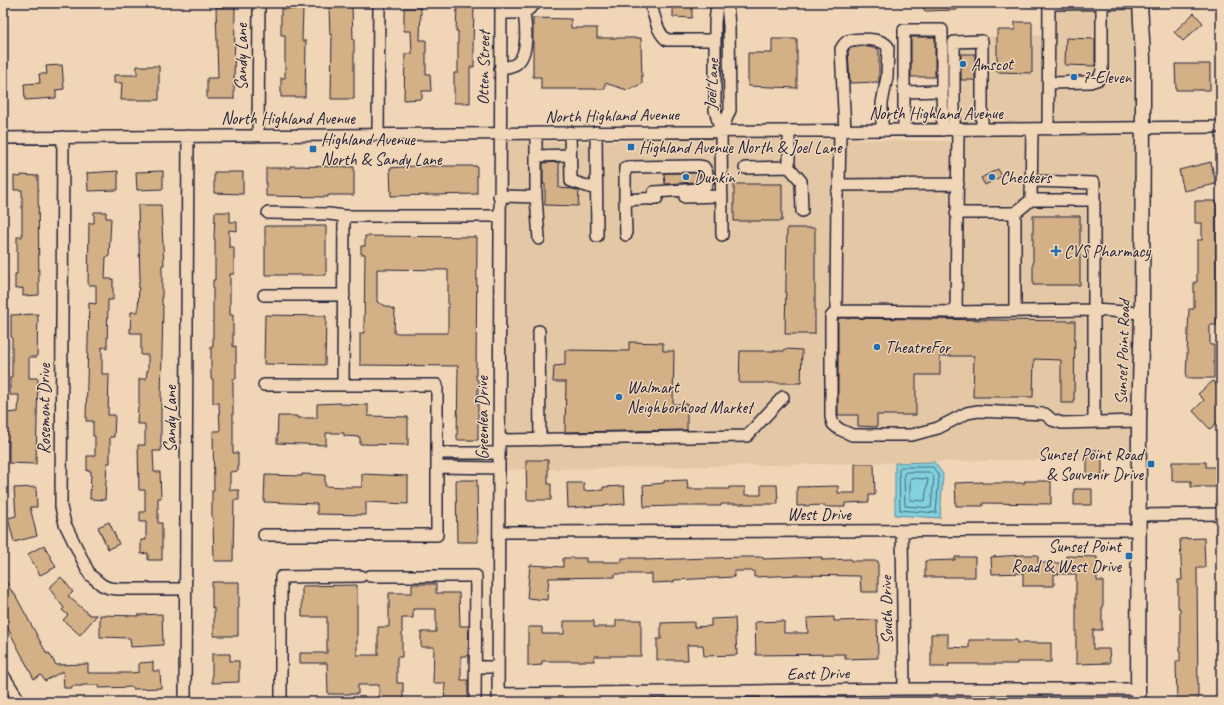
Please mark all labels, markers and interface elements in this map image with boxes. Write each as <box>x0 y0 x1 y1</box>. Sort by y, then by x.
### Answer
street label: Sandy Lane <box>231 22 252 91</box>
street label: Otten Street <box>472 28 495 105</box>
place label: Amscot <box>971 54 1015 75</box>
street label: Joel Lane <box>700 57 723 111</box>
marker: Amscot <box>958 59 968 69</box>
place label: 7-Eleven <box>1082 67 1133 88</box>
marker: 7-Eleven <box>1069 72 1079 82</box>
street label: North Highland Avenue <box>869 103 1004 124</box>
street label: North Highland Avenue <box>545 104 681 127</box>
street label: North Highland Avenue <box>221 108 356 129</box>
place label: Highland Avenue North & Sandy Lane <box>321 129 443 170</box>
place label: Highland Avenue North & Joel Lane <box>639 137 843 158</box>
marker: Highland Avenue North & Joel Lane <box>626 142 636 152</box>
marker: Highland Avenue North & Sandy Lane <box>308 144 318 154</box>
place label: Dunkin' <box>694 167 740 188</box>
place label: Checkers <box>1000 167 1052 188</box>
marker: Dunkin' <box>681 172 691 182</box>
marker: Checkers <box>987 172 997 182</box>
place label: CVS Pharmacy <box>1064 241 1151 262</box>
marker: CVS Pharmacy <box>1051 246 1061 256</box>
street label: Sunset Point Road <box>1110 297 1135 405</box>
place label: TheatreFor <box>885 337 952 358</box>
marker: TheatreFor <box>872 342 882 352</box>
street label: Rosemont Drive <box>34 362 55 454</box>
street label: Greenlea Drive <box>472 375 493 460</box>
place label: Walmart Neighborhood Market <box>627 377 755 418</box>
street label: Sandy Lane <box>160 384 181 453</box>
marker: Walmart Neighborhood Market <box>614 392 624 402</box>
place label: Sunset Point Road & Souvenir Drive <box>1038 444 1145 485</box>
marker: Sunset Point Road & Souvenir Drive <box>1146 459 1156 469</box>
street label: West Drive <box>787 504 852 525</box>
place label: Sunset Point Road & West Drive <box>1011 536 1123 577</box>
marker: Sunset Point Road & West Drive <box>1124 551 1134 561</box>
street label: South Drive <box>875 574 898 644</box>
street label: East Drive <box>787 662 851 685</box>

